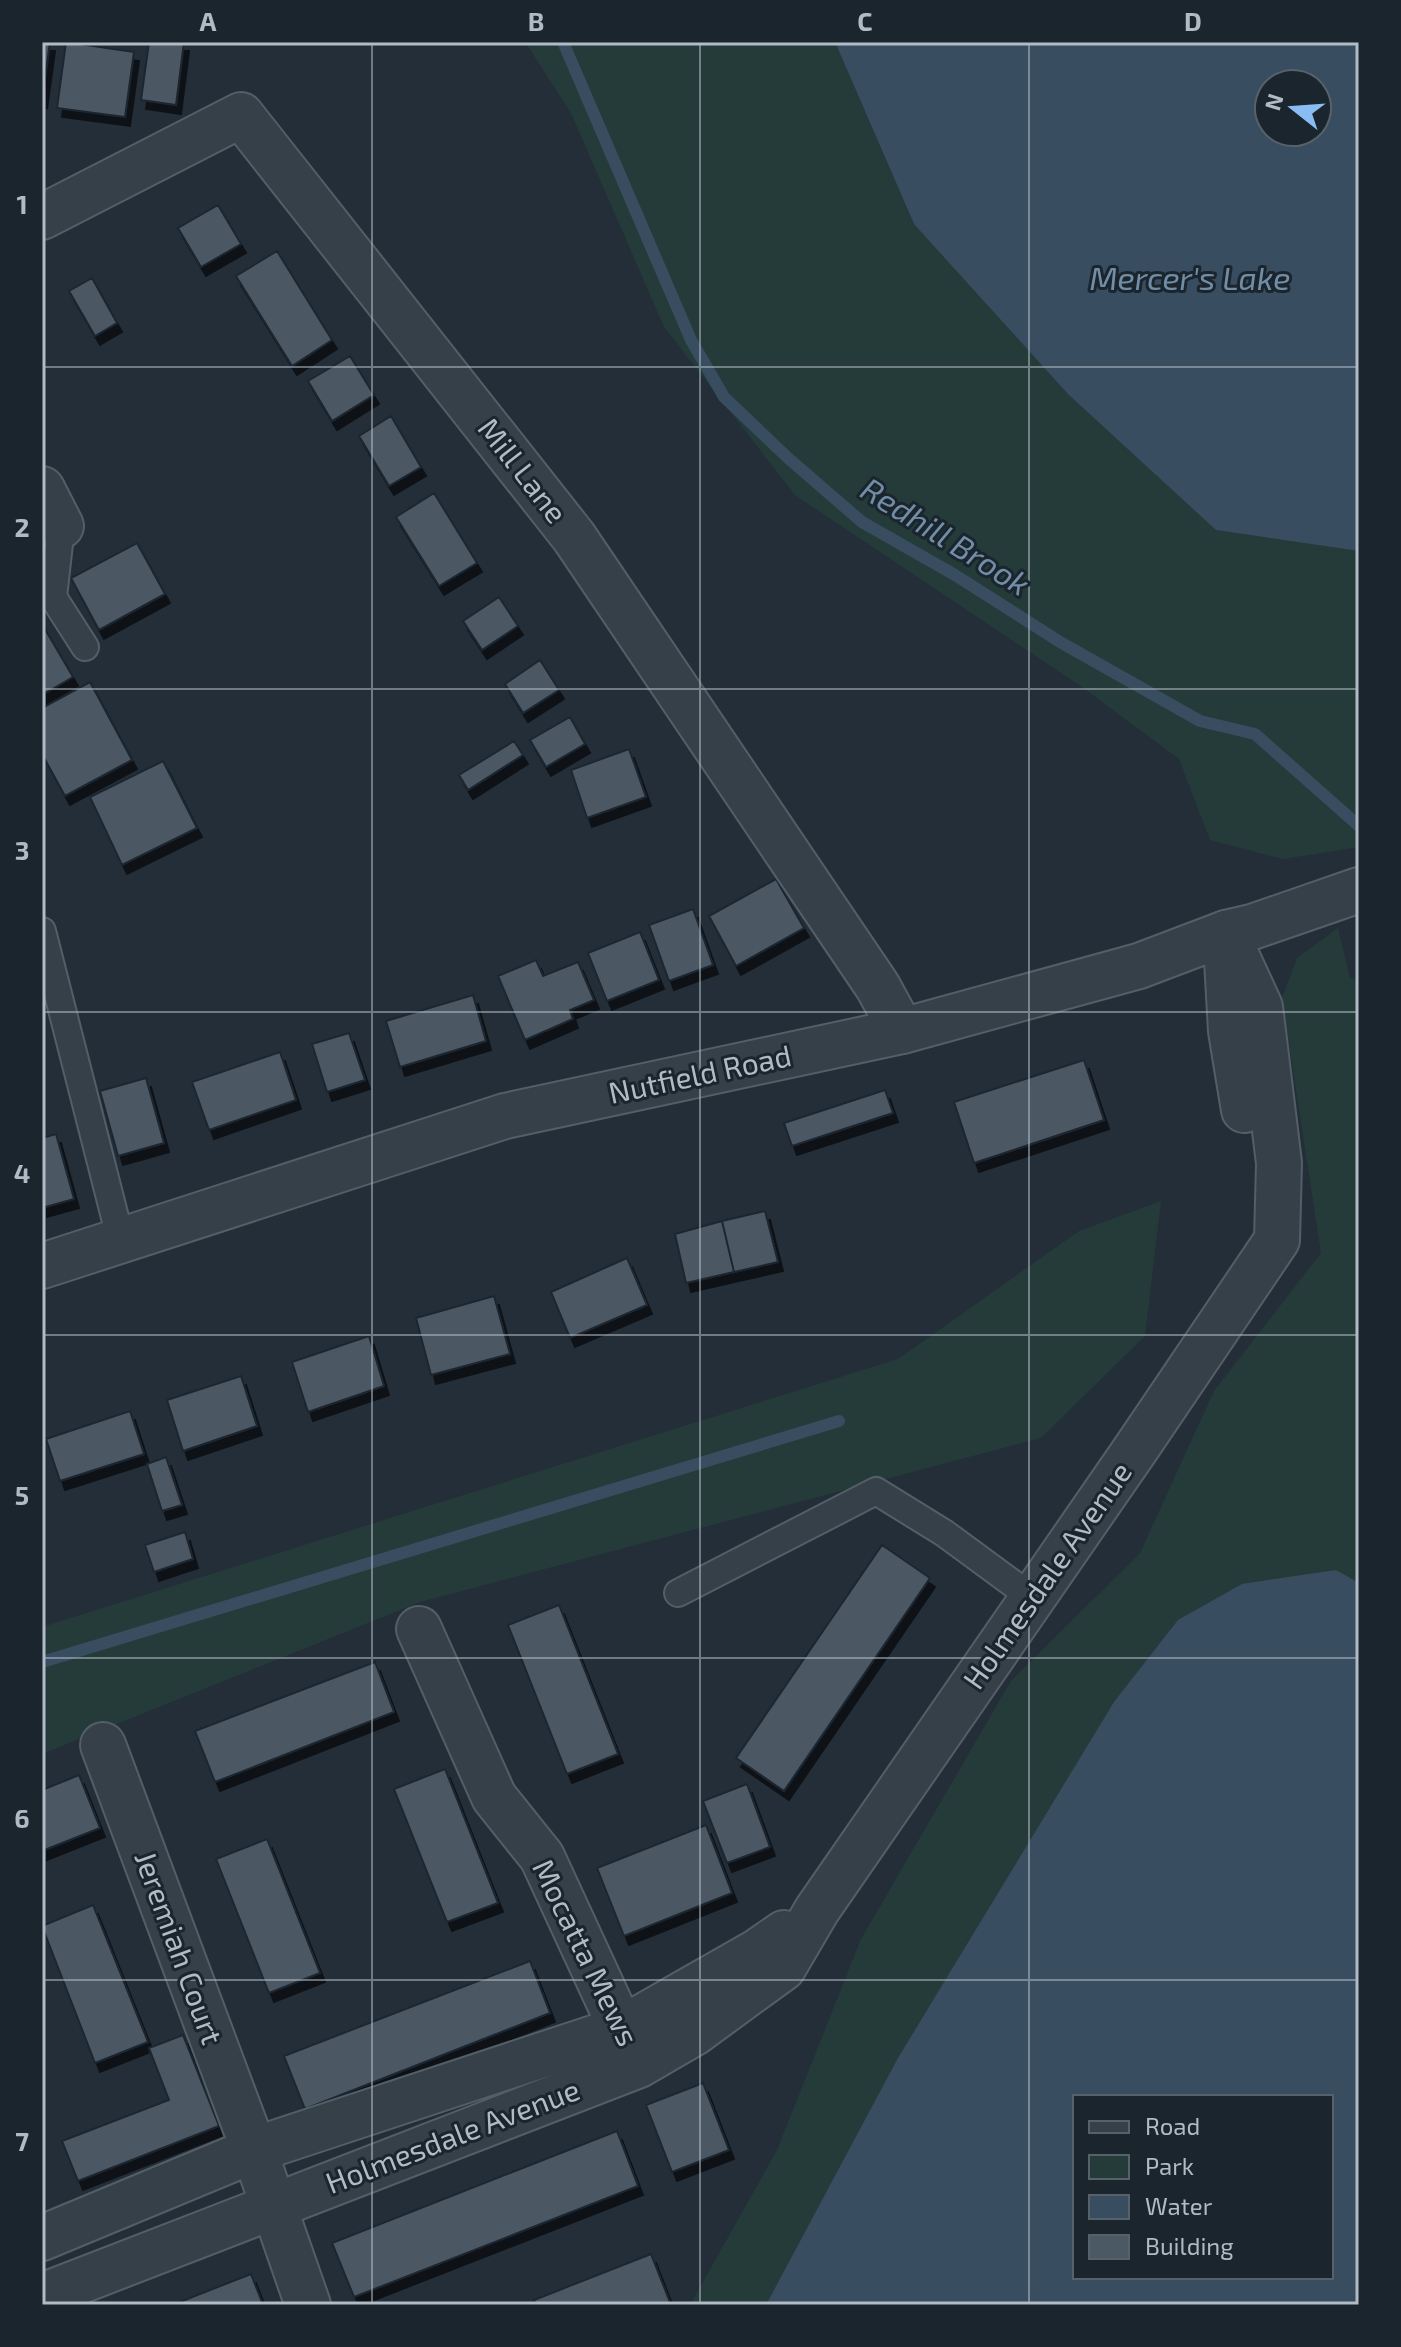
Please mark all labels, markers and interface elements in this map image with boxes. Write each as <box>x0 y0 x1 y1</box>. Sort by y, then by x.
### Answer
text: A <box>200 5 217 36</box>
text: B <box>528 5 544 36</box>
text: C <box>857 5 873 36</box>
text: D <box>1184 5 1202 36</box>
north arrow <box>1253 68 1333 148</box>
text: N <box>1258 90 1288 113</box>
text: 1 <box>16 188 28 219</box>
water label: Mercer's Lake <box>1090 258 1290 296</box>
street label: Mill Lane <box>472 410 576 529</box>
water label: Redhill Brook <box>855 468 1037 602</box>
text: 2 <box>14 511 30 542</box>
text: 3 <box>15 834 29 865</box>
street label: Nutfield Road <box>605 1036 794 1110</box>
text: 4 <box>14 1157 30 1188</box>
street label: Holmesdale Avenue <box>955 1454 1138 1695</box>
text: 5 <box>15 1479 29 1510</box>
text: 6 <box>14 1802 30 1833</box>
street label: Jeremiah Court <box>128 1846 232 2049</box>
street label: Mocatta Mews <box>526 1853 647 2051</box>
street label: Holmesdale Avenue <box>320 2070 584 2200</box>
legend <box>1073 2095 1333 2279</box>
text: Road <box>1145 2111 1200 2140</box>
text: 7 <box>15 2125 29 2156</box>
text: Park <box>1145 2151 1194 2180</box>
text: Water <box>1145 2191 1213 2220</box>
text: Building <box>1145 2231 1234 2260</box>

